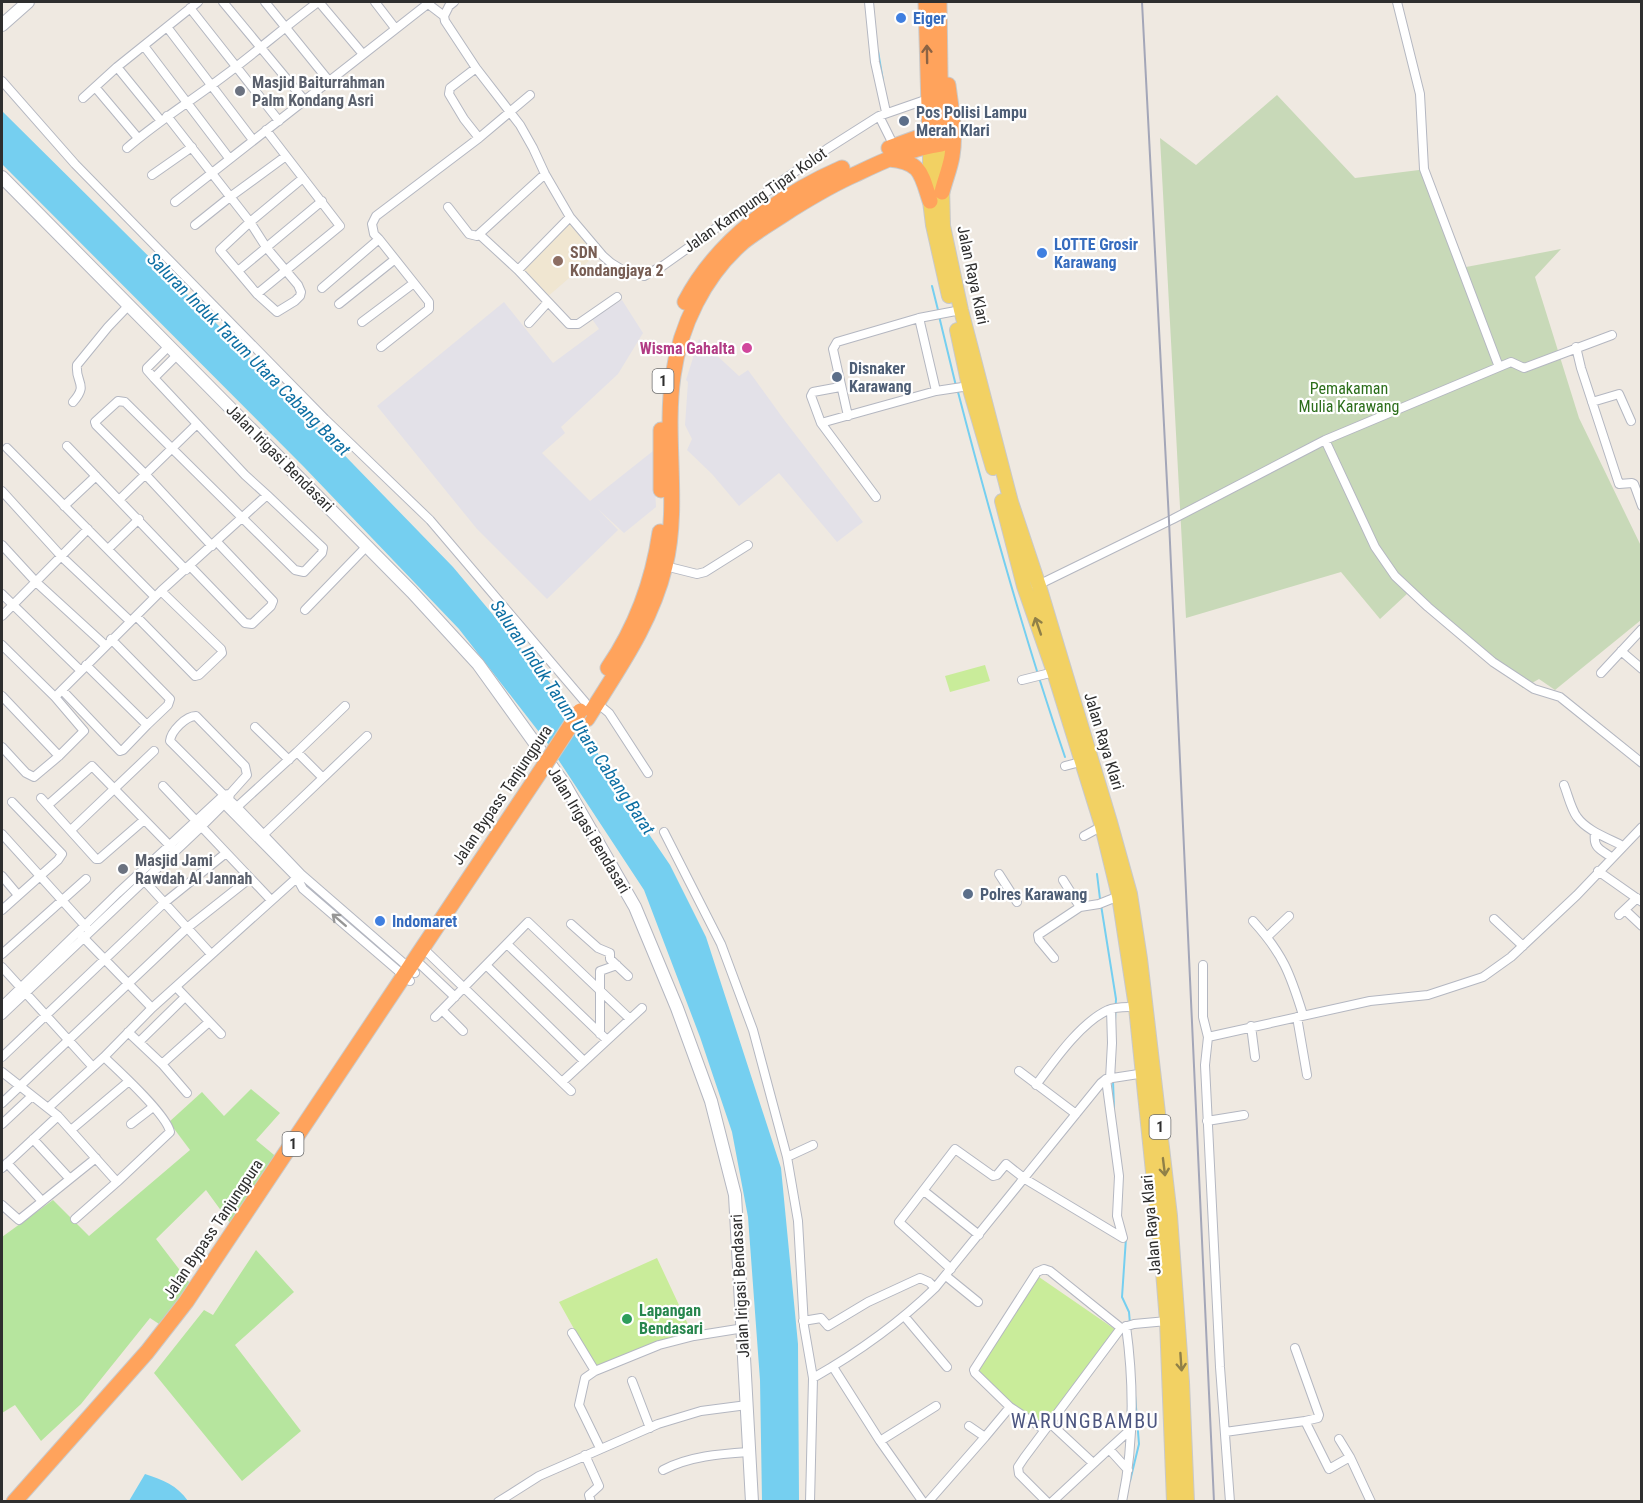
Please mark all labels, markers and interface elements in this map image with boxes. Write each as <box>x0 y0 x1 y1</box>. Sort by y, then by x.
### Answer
place label: Eiger <box>913 9 946 28</box>
marker: Eiger <box>894 11 908 25</box>
one-way arrow <box>921 44 932 64</box>
place label: Masjid Baiturrahman Palm Kondang Asri <box>252 73 385 110</box>
marker: Masjid Baiturrahman Palm Kondang Asri <box>233 84 247 98</box>
place label: Pos Polisi Lampu Merah Klari <box>916 103 1027 140</box>
marker: Pos Polisi Lampu Merah Klari <box>897 114 911 128</box>
street label: Jalan Kampung Tipar Kolot <box>680 143 830 257</box>
street label: Jalan Raya Klari <box>953 224 993 326</box>
place label: LOTTE Grosir Karawang <box>1054 235 1138 272</box>
place label: SDN Kondangjaya 2 <box>570 243 664 280</box>
marker: LOTTE Grosir Karawang <box>1035 246 1049 260</box>
water label: Saluran Induk Tarum Utara Cabang Barat <box>143 248 355 460</box>
marker: SDN Kondangjaya 2 <box>551 254 565 268</box>
place label: Wisma Gahalta <box>640 339 735 358</box>
marker: Wisma Gahalta <box>740 341 754 355</box>
place label: Disnaker Karawang <box>849 359 912 396</box>
road number: 1 <box>652 369 674 393</box>
marker: Disnaker Karawang <box>830 370 844 384</box>
park label: Pemakaman Mulia Karawang <box>1299 379 1399 416</box>
street label: Jalan Irigasi Bendasari <box>222 400 338 516</box>
water label: Saluran Induk Tarum Utara Cabang Barat <box>486 596 660 839</box>
one-way arrow <box>1031 617 1042 636</box>
street label: Jalan Raya Klari <box>1080 690 1128 792</box>
street label: Jalan Bypass Tanjungpura <box>448 721 556 869</box>
street label: Jalan Irigasi Bendasari <box>544 763 634 897</box>
place label: Masjid Jami Rawdah Al Jannah <box>135 851 253 888</box>
marker: Masjid Jami Rawdah Al Jannah <box>116 862 130 876</box>
place label: Polres Karawang <box>980 885 1087 904</box>
marker: Polres Karawang <box>961 887 975 901</box>
place label: Indomaret <box>392 912 457 931</box>
one-way arrow <box>331 913 346 927</box>
marker: Indomaret <box>373 914 387 928</box>
road number: 1 <box>1150 1115 1170 1139</box>
road number: 1 <box>282 1132 304 1156</box>
street label: Jalan Bypass Tanjungpura <box>159 1155 267 1303</box>
one-way arrow <box>1159 1157 1170 1177</box>
street label: Jalan Raya Klari <box>1137 1174 1165 1276</box>
street label: Jalan Irigasi Bendasari <box>727 1214 753 1358</box>
place label: Lapangan Bendasari <box>639 1301 703 1338</box>
marker: Lapangan Bendasari <box>620 1312 634 1326</box>
one-way arrow <box>1175 1351 1186 1371</box>
district label: WARUNGBAMBU <box>1011 1409 1159 1433</box>

